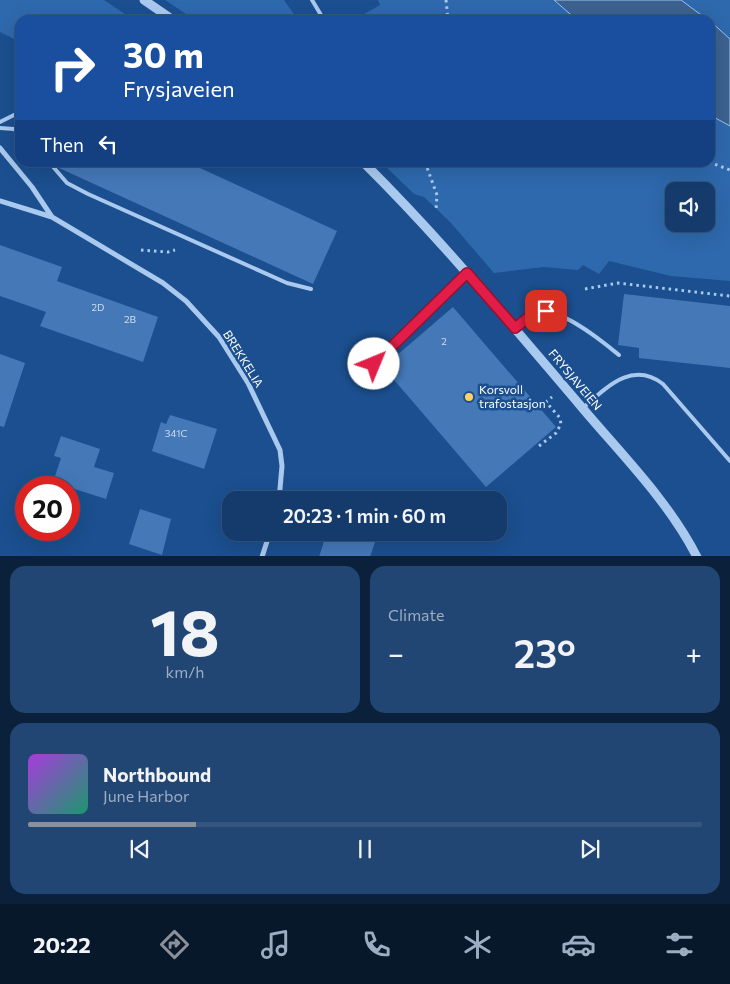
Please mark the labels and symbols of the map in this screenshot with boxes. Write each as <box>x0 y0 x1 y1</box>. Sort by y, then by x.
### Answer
pin <box>525 290 567 332</box>
house number: 2D <box>92 301 104 313</box>
house number: 2B <box>124 313 137 325</box>
street label: BREKKELIA <box>221 327 267 390</box>
house number: 2 <box>441 335 447 347</box>
position arrow <box>347 337 399 389</box>
street label: FRYSJAVEIEN <box>546 346 605 413</box>
place label: Korsvoll trafostasjon <box>479 382 546 410</box>
marker: Korsvoll trafostasjon <box>463 391 475 403</box>
house number: 341C <box>165 427 187 439</box>
speed limit sign: 20 <box>15 476 80 541</box>

